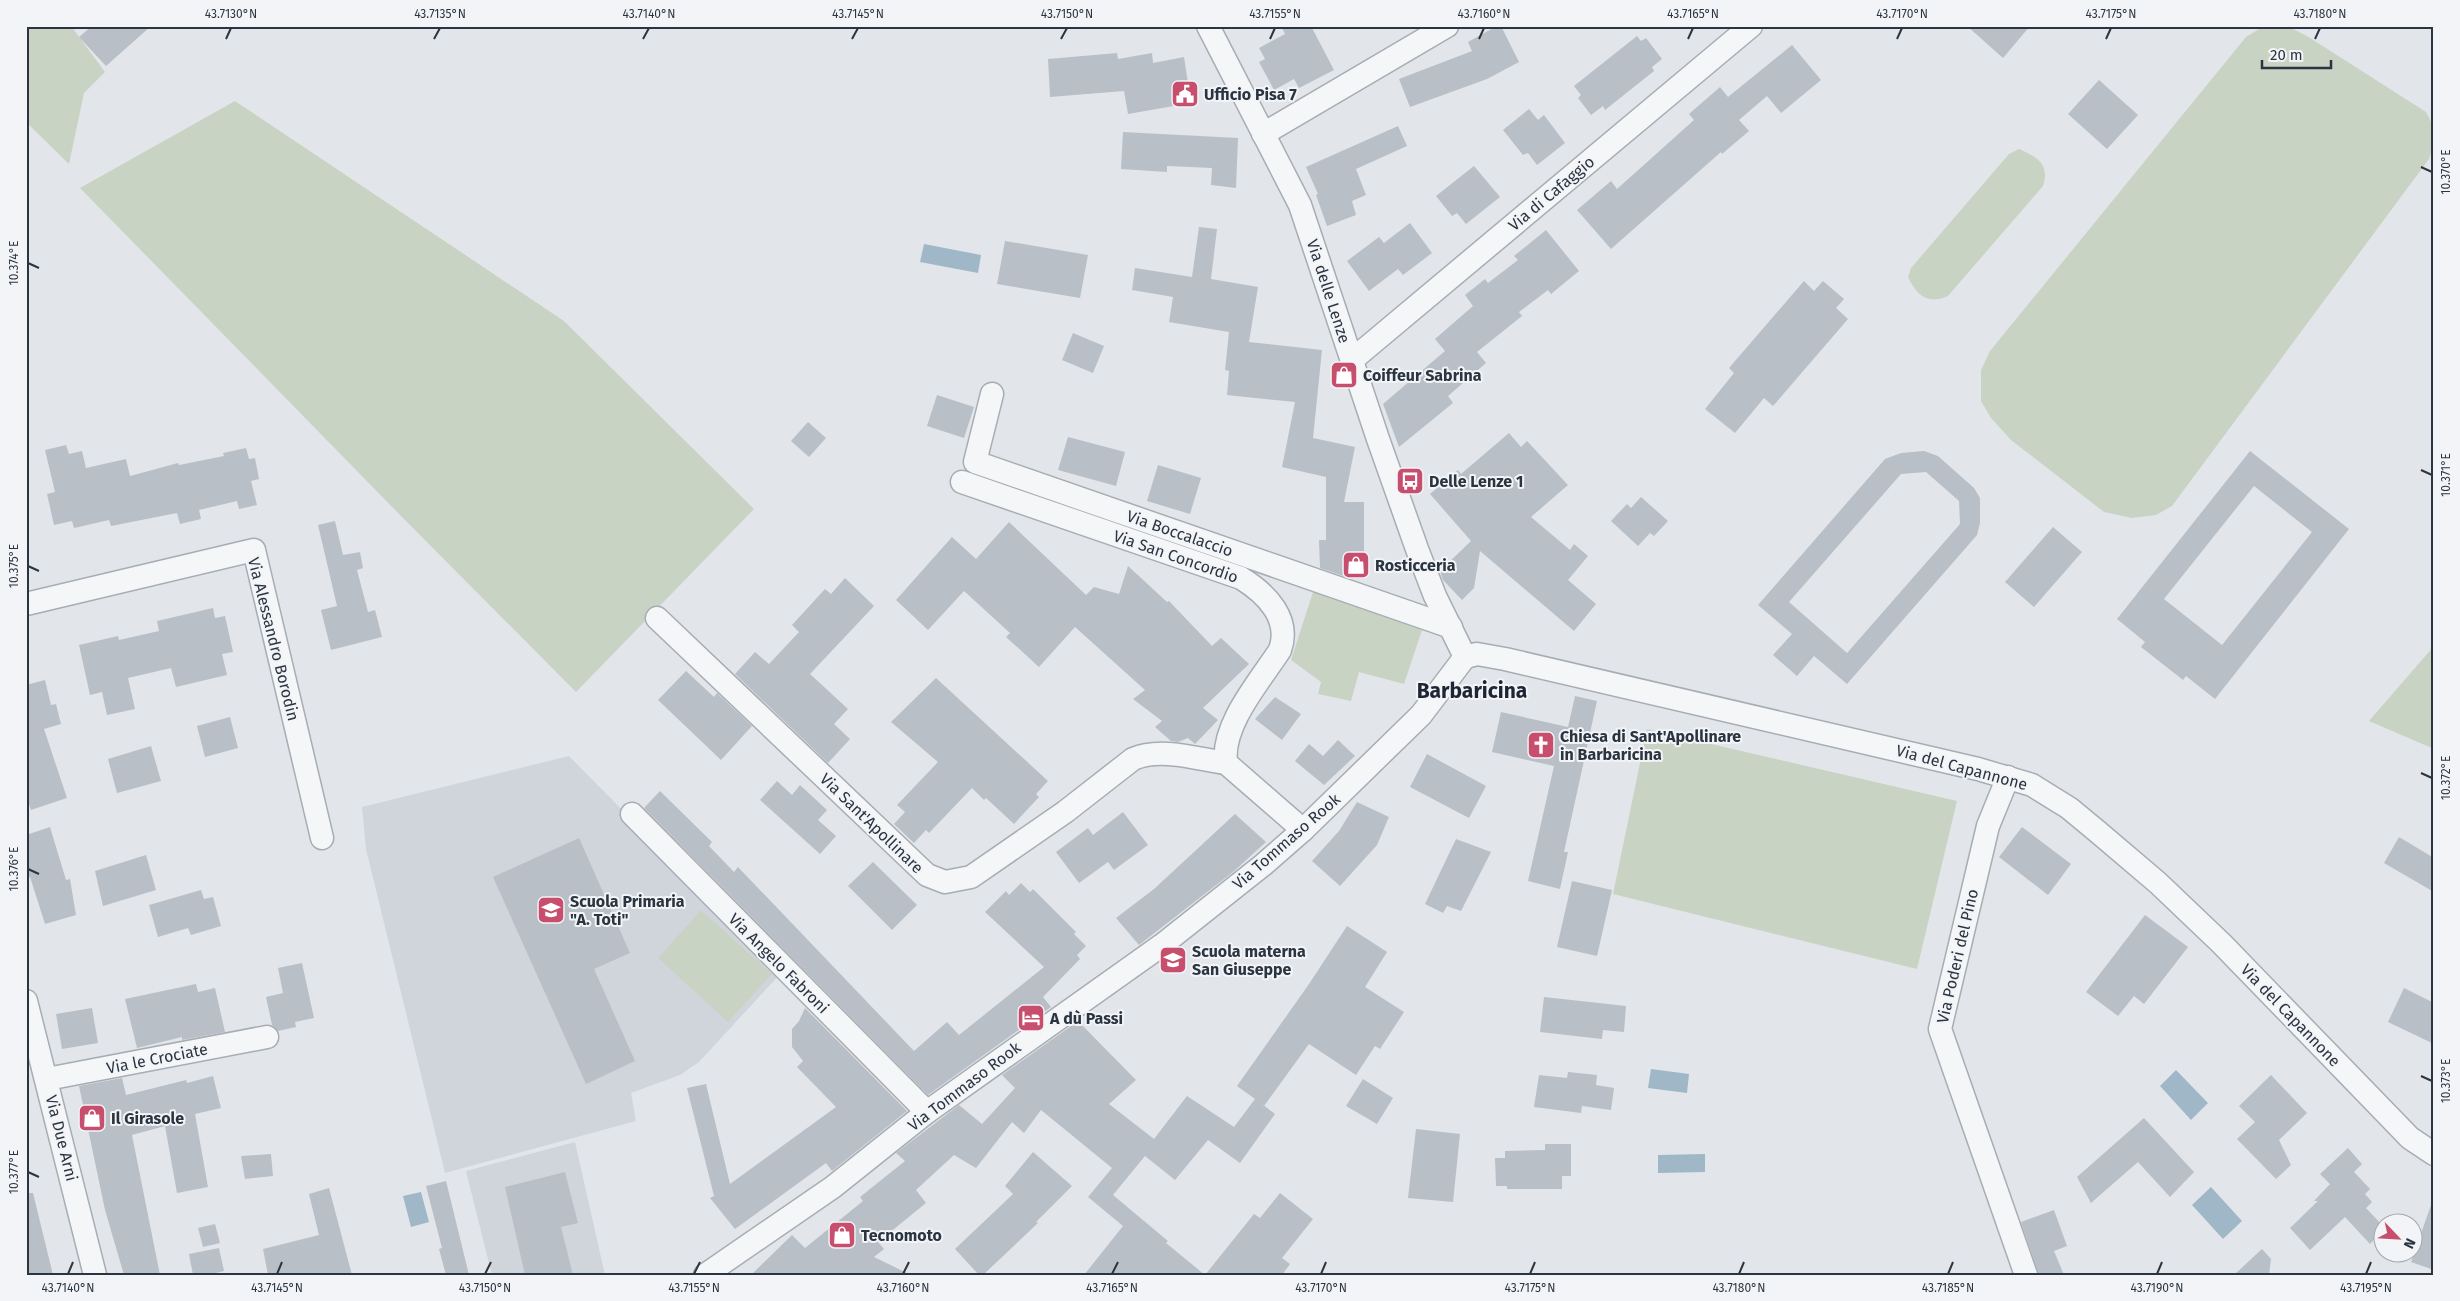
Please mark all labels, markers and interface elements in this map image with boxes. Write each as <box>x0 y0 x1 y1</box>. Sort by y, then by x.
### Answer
text: 43.7130°N <box>205 7 257 21</box>
text: 43.7135°N <box>414 7 466 21</box>
text: 43.7140°N <box>623 7 675 21</box>
text: 43.7145°N <box>832 7 884 21</box>
text: 43.7150°N <box>1041 7 1093 21</box>
text: 43.7155°N <box>1249 7 1301 21</box>
text: 43.7160°N <box>1458 7 1510 21</box>
text: 43.7165°N <box>1667 7 1719 21</box>
text: 43.7170°N <box>1876 7 1928 21</box>
text: 43.7175°N <box>2086 7 2136 21</box>
text: 43.7180°N <box>2293 7 2347 21</box>
scale bar <box>2262 38 2331 70</box>
text: 20 m <box>2270 46 2303 64</box>
public building icon: Ufficio Pisa 7 <box>1170 79 1200 109</box>
place label: Ufficio Pisa 7 <box>1204 85 1297 104</box>
text: 10.370°E <box>2439 149 2453 195</box>
street label: Via di Cafaggio <box>1505 152 1598 235</box>
street label: Via delle Lenze <box>1303 237 1354 346</box>
text: 10.374°E <box>7 241 21 285</box>
shop icon: Coiffeur Sabrina <box>1329 360 1359 390</box>
place label: Coiffeur Sabrina <box>1363 366 1482 385</box>
text: 10.371°E <box>2439 453 2453 497</box>
bus stop icon: Delle Lenze 1 <box>1395 466 1425 496</box>
place label: Delle Lenze 1 <box>1429 472 1523 491</box>
street label: Via Boccalaccio <box>1124 506 1235 561</box>
street label: Via San Concordio <box>1111 526 1241 587</box>
text: 10.375°E <box>7 544 21 588</box>
shop icon: Rosticceria <box>1341 550 1371 580</box>
street label: Via Alessandro Borodin <box>244 555 303 723</box>
place label: Rosticceria <box>1375 556 1456 575</box>
district label: Barbaricina <box>1417 678 1527 704</box>
place label: Chiesa di Sant'Apollinare in Barbaricina <box>1560 727 1741 764</box>
church icon: Chiesa di Sant'Apollinare in Barbaricina <box>1526 730 1556 760</box>
street label: Via del Capannone <box>1894 741 2030 794</box>
text: 10.372°E <box>2439 756 2453 800</box>
street label: Via Sant'Apollinare <box>816 769 927 877</box>
street label: Via Tommaso Rook <box>1229 789 1345 893</box>
text: 10.376°E <box>7 847 21 891</box>
street label: Via Poderi del Pino <box>1933 887 1982 1025</box>
place label: Scuola Primaria "A. Toti" <box>570 892 685 929</box>
school or university icon: Scuola Primaria "A. Toti" <box>536 895 566 925</box>
street label: Via Angelo Fabroni <box>725 909 833 1017</box>
place label: Scuola materna San Giuseppe <box>1192 942 1306 979</box>
school or university icon: Scuola materna San Giuseppe <box>1158 945 1188 975</box>
street label: Via del Capannone <box>2237 960 2344 1071</box>
hotel icon: A dù Passi <box>1016 1003 1046 1033</box>
place label: A dù Passi <box>1049 1009 1123 1028</box>
street label: Via Tommaso Rook <box>904 1037 1025 1135</box>
street label: Via le Crociate <box>105 1039 209 1078</box>
text: 10.373°E <box>2439 1059 2453 1103</box>
street label: Via Due Arni <box>42 1093 81 1183</box>
shop icon: Il Girasole <box>77 1103 107 1133</box>
place label: Il Girasole <box>111 1109 184 1128</box>
text: 10.377°E <box>7 1150 21 1194</box>
north arrow <box>2372 1214 2422 1264</box>
shop icon: Tecnomoto <box>827 1220 857 1250</box>
place label: Tecnomoto <box>861 1226 942 1245</box>
text: N <box>2400 1235 2419 1251</box>
text: 43.7140°N <box>42 1281 94 1295</box>
text: 43.7145°N <box>251 1281 303 1295</box>
text: 43.7150°N <box>459 1281 511 1295</box>
text: 43.7155°N <box>668 1281 720 1295</box>
text: 43.7160°N <box>877 1281 929 1295</box>
text: 43.7165°N <box>1086 1281 1138 1295</box>
text: 43.7170°N <box>1295 1281 1347 1295</box>
text: 43.7175°N <box>1505 1281 1555 1295</box>
text: 43.7180°N <box>1712 1281 1766 1295</box>
text: 43.7185°N <box>1922 1281 1974 1295</box>
text: 43.7190°N <box>2131 1281 2183 1295</box>
text: 43.7195°N <box>2340 1281 2392 1295</box>

